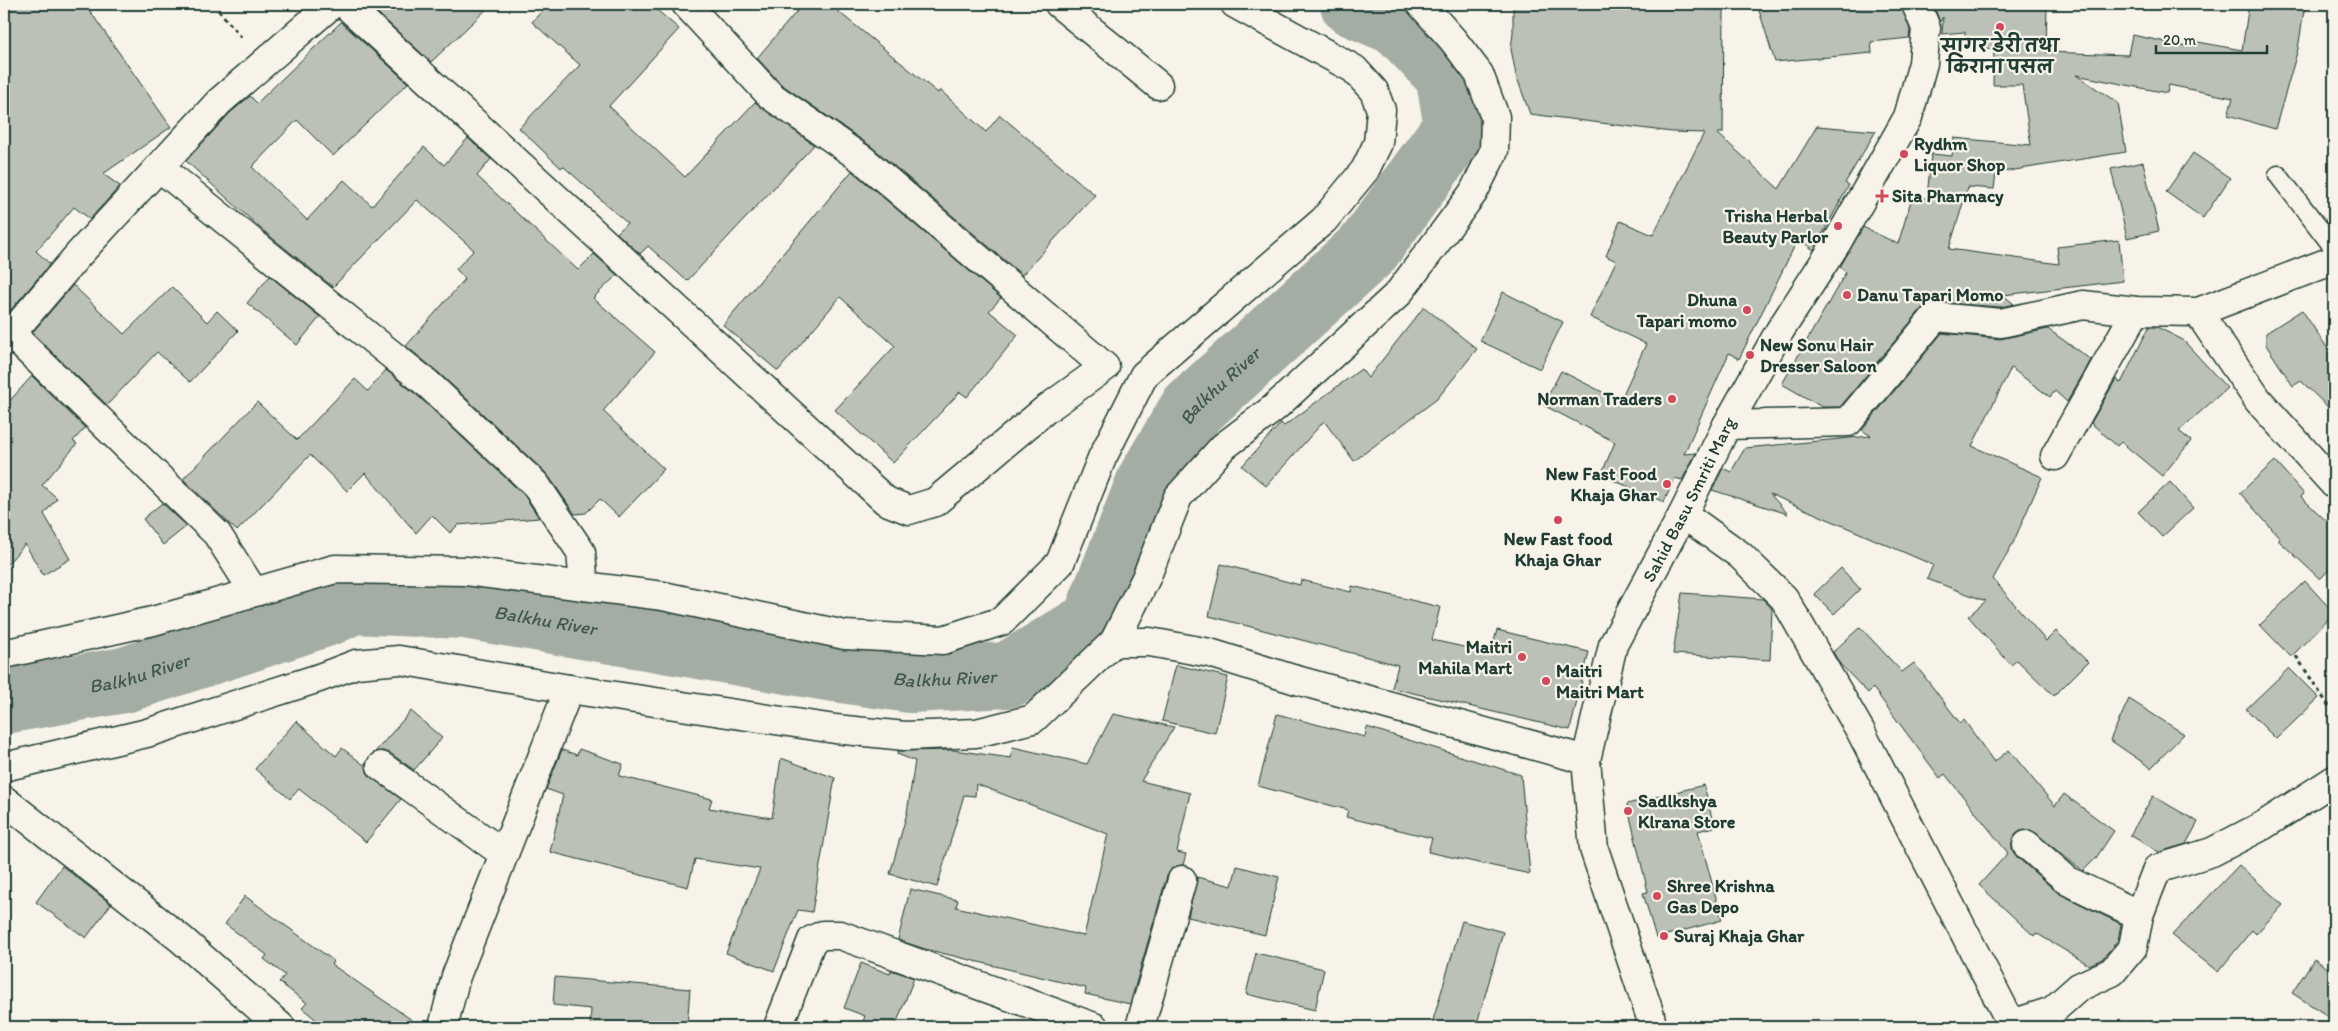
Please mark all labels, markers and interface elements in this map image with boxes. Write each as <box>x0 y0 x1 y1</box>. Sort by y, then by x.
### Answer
marker: सागर डेरी तथा किराना पसल <box>1994 21 2006 33</box>
scale bar <box>2156 22 2267 54</box>
place label: सागर डेरी तथा किराना पसल <box>1939 31 2060 78</box>
text: 20 m <box>2163 31 2197 49</box>
place label: Rydhm Liquor Shop <box>1914 133 2006 176</box>
marker: Rydhm Liquor Shop <box>1898 148 1910 160</box>
place label: Sita Pharmacy <box>1892 185 2004 207</box>
marker: Sita Pharmacy <box>1876 190 1888 202</box>
place label: Trisha Herbal Beauty Parlor <box>1722 205 1829 248</box>
marker: Trisha Herbal Beauty Parlor <box>1832 220 1844 232</box>
place label: Danu Tapari Momo <box>1857 284 2003 306</box>
place label: Dhuna Tapari momo <box>1636 289 1737 332</box>
marker: Danu Tapari Momo <box>1841 289 1853 301</box>
marker: Dhuna Tapari momo <box>1741 304 1753 316</box>
place label: New Sonu Hair Dresser Saloon <box>1760 334 1877 377</box>
water label: Balkhu River <box>1174 340 1266 429</box>
marker: New Sonu Hair Dresser Saloon <box>1744 349 1756 361</box>
place label: Norman Traders <box>1537 388 1662 410</box>
marker: Norman Traders <box>1666 393 1678 405</box>
street label: Sahid Basu Smriti Marg <box>1638 412 1741 586</box>
place label: New Fast Food Khaja Ghar <box>1546 463 1658 506</box>
marker: New Fast Food Khaja Ghar <box>1661 478 1673 490</box>
marker: New Fast food Khaja Ghar <box>1552 514 1564 526</box>
place label: New Fast food Khaja Ghar <box>1504 528 1613 571</box>
water label: Balkhu River <box>493 600 600 640</box>
place label: Maitri Mahila Mart <box>1418 636 1512 679</box>
water label: Balkhu River <box>87 647 194 697</box>
marker: Maitri Mahila Mart <box>1516 651 1528 663</box>
place label: Maitri Maitri Mart <box>1556 660 1644 703</box>
water label: Balkhu River <box>891 664 999 692</box>
marker: Maitri Maitri Mart <box>1540 675 1552 687</box>
place label: Sadlkshya Klrana Store <box>1638 790 1736 833</box>
marker: Sadlkshya Klrana Store <box>1622 805 1634 817</box>
place label: Shree Krishna Gas Depo <box>1667 875 1775 918</box>
marker: Shree Krishna Gas Depo <box>1651 890 1663 902</box>
place label: Suraj Khaja Ghar <box>1674 925 1805 947</box>
marker: Suraj Khaja Ghar <box>1658 930 1670 942</box>

